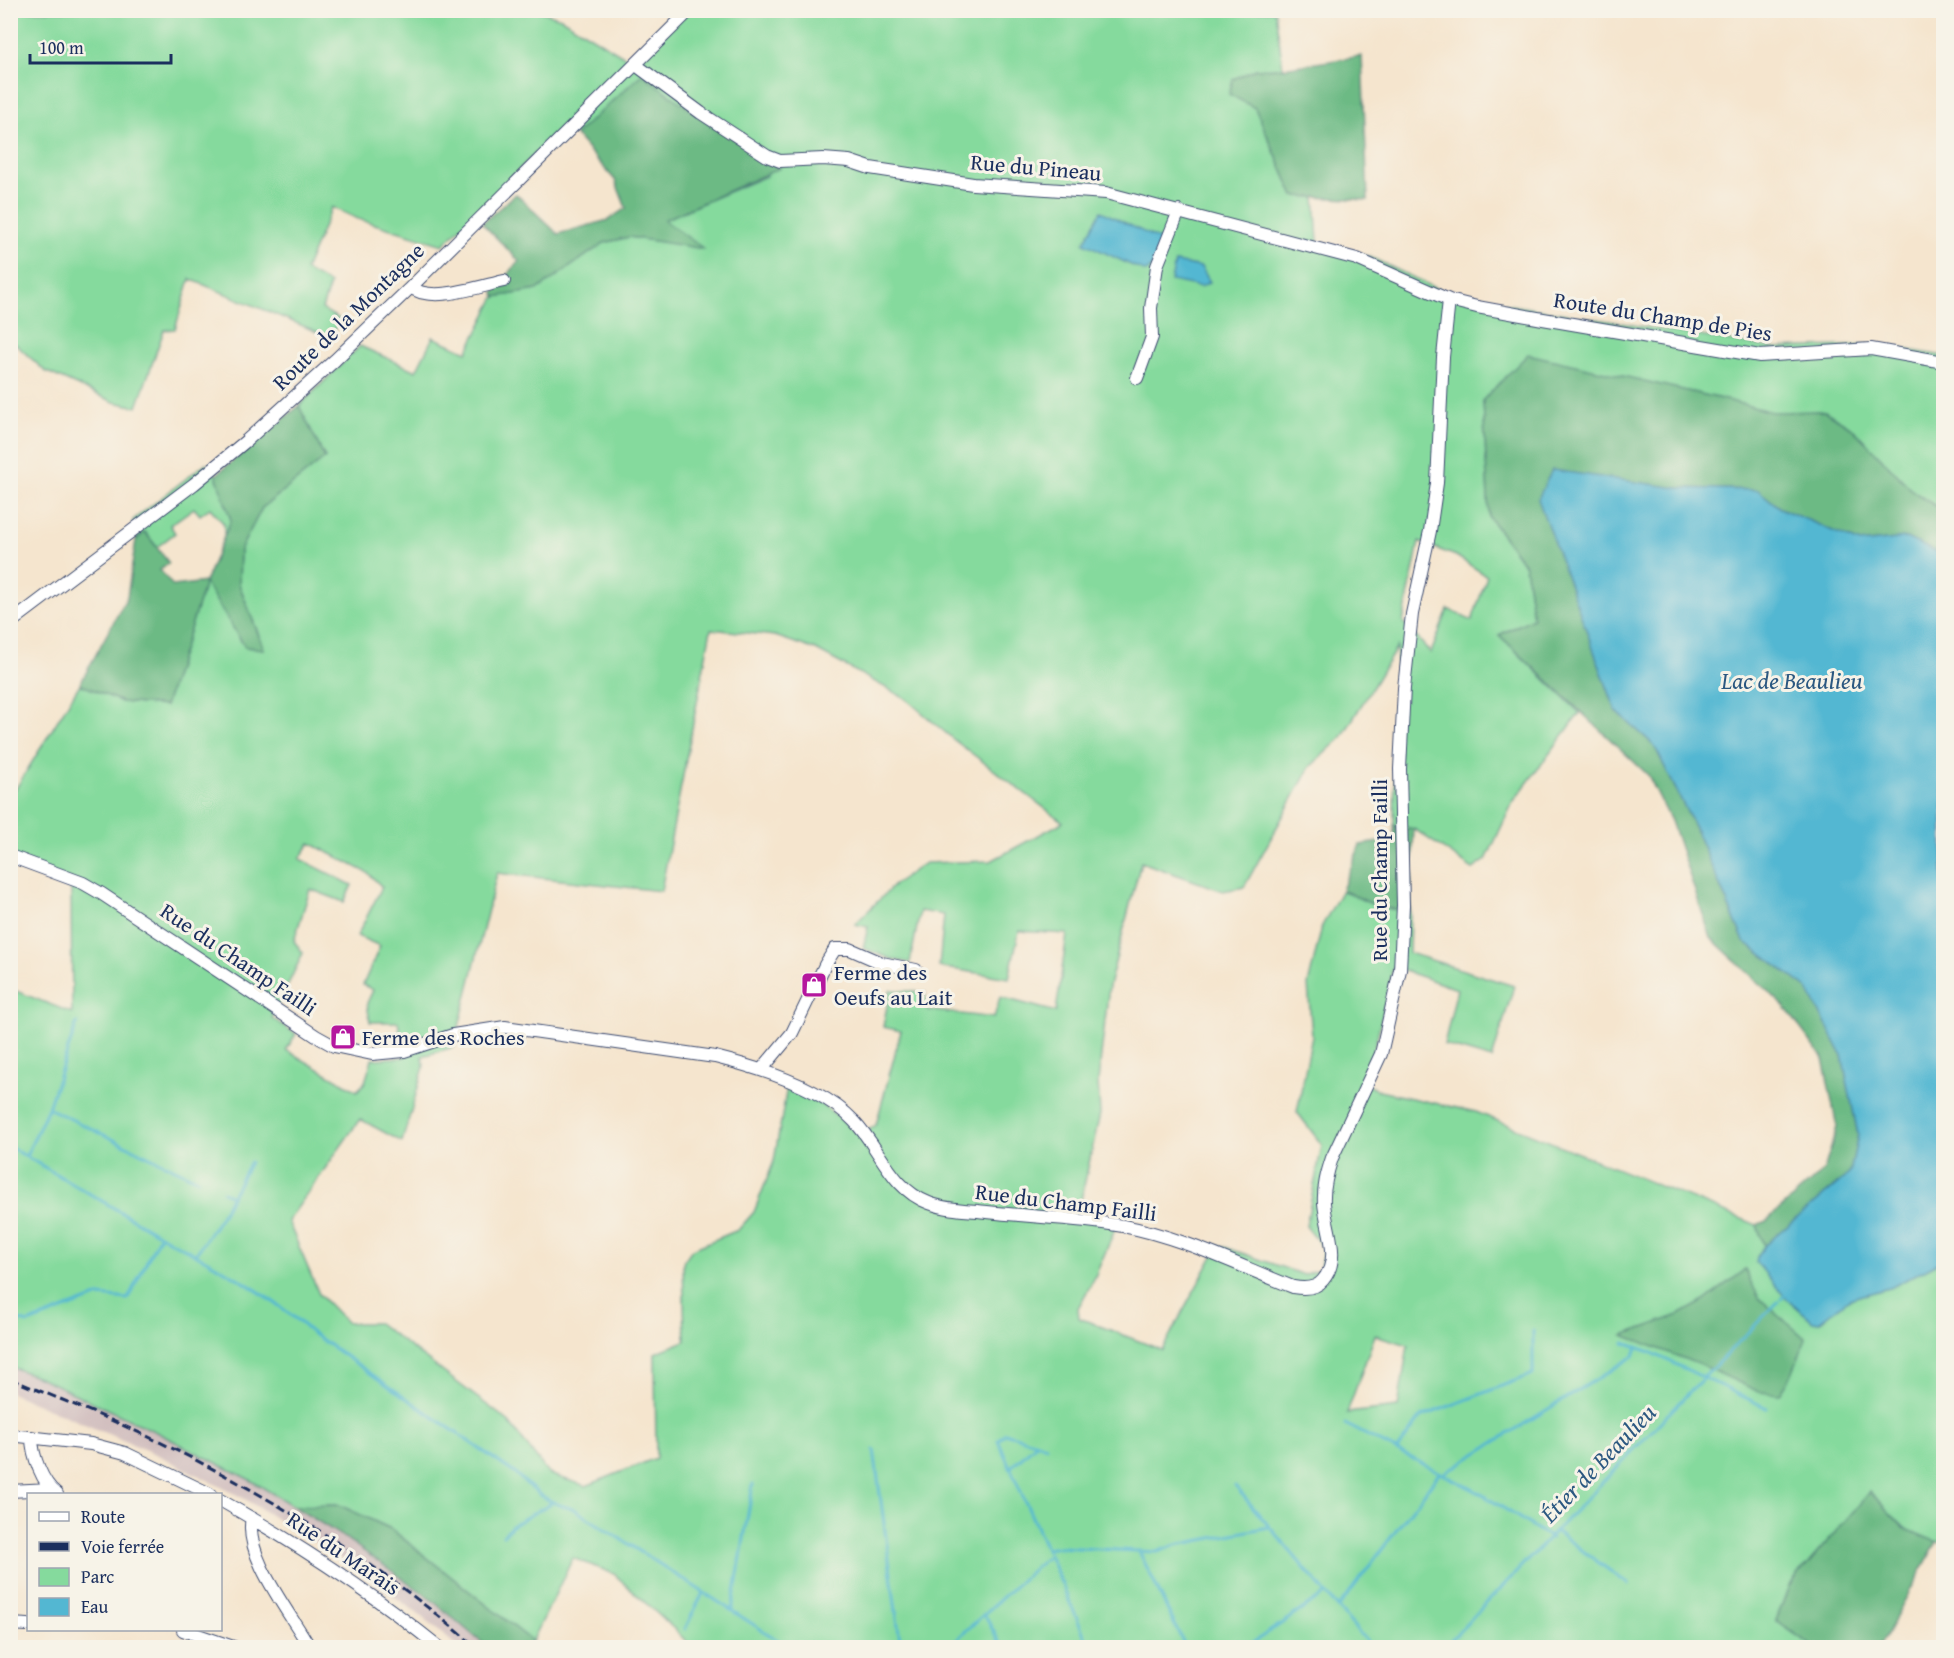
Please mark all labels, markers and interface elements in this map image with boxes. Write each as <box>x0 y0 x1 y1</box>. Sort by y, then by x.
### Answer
scale bar <box>30 27 171 65</box>
text: 100 m <box>39 34 84 61</box>
street label: Rue du Pineau <box>969 145 1103 189</box>
street label: Route de la Montagne <box>265 235 431 397</box>
street label: Route du Champ de Pies <box>1552 283 1774 349</box>
water label: Lac de Beaulieu <box>1720 663 1863 698</box>
street label: Rue du Champ Failli <box>1363 779 1395 961</box>
street label: Rue du Champ Failli <box>154 895 324 1023</box>
place label: Ferme des Oeufs au Lait <box>834 956 953 1013</box>
shop icon: Ferme des Oeufs au Lait <box>799 970 829 1000</box>
place label: Ferme des Roches <box>362 1021 525 1053</box>
shop icon: Ferme des Roches <box>328 1022 358 1052</box>
street label: Rue du Champ Failli <box>973 1175 1159 1229</box>
water label: Étier de Beaulieu <box>1531 1396 1664 1531</box>
legend <box>27 1493 222 1631</box>
text: Route <box>81 1503 125 1530</box>
street label: Rue du Marais <box>281 1503 407 1603</box>
text: Voie ferrée <box>81 1533 164 1560</box>
text: Parc <box>81 1563 114 1590</box>
text: Eau <box>81 1593 109 1620</box>

